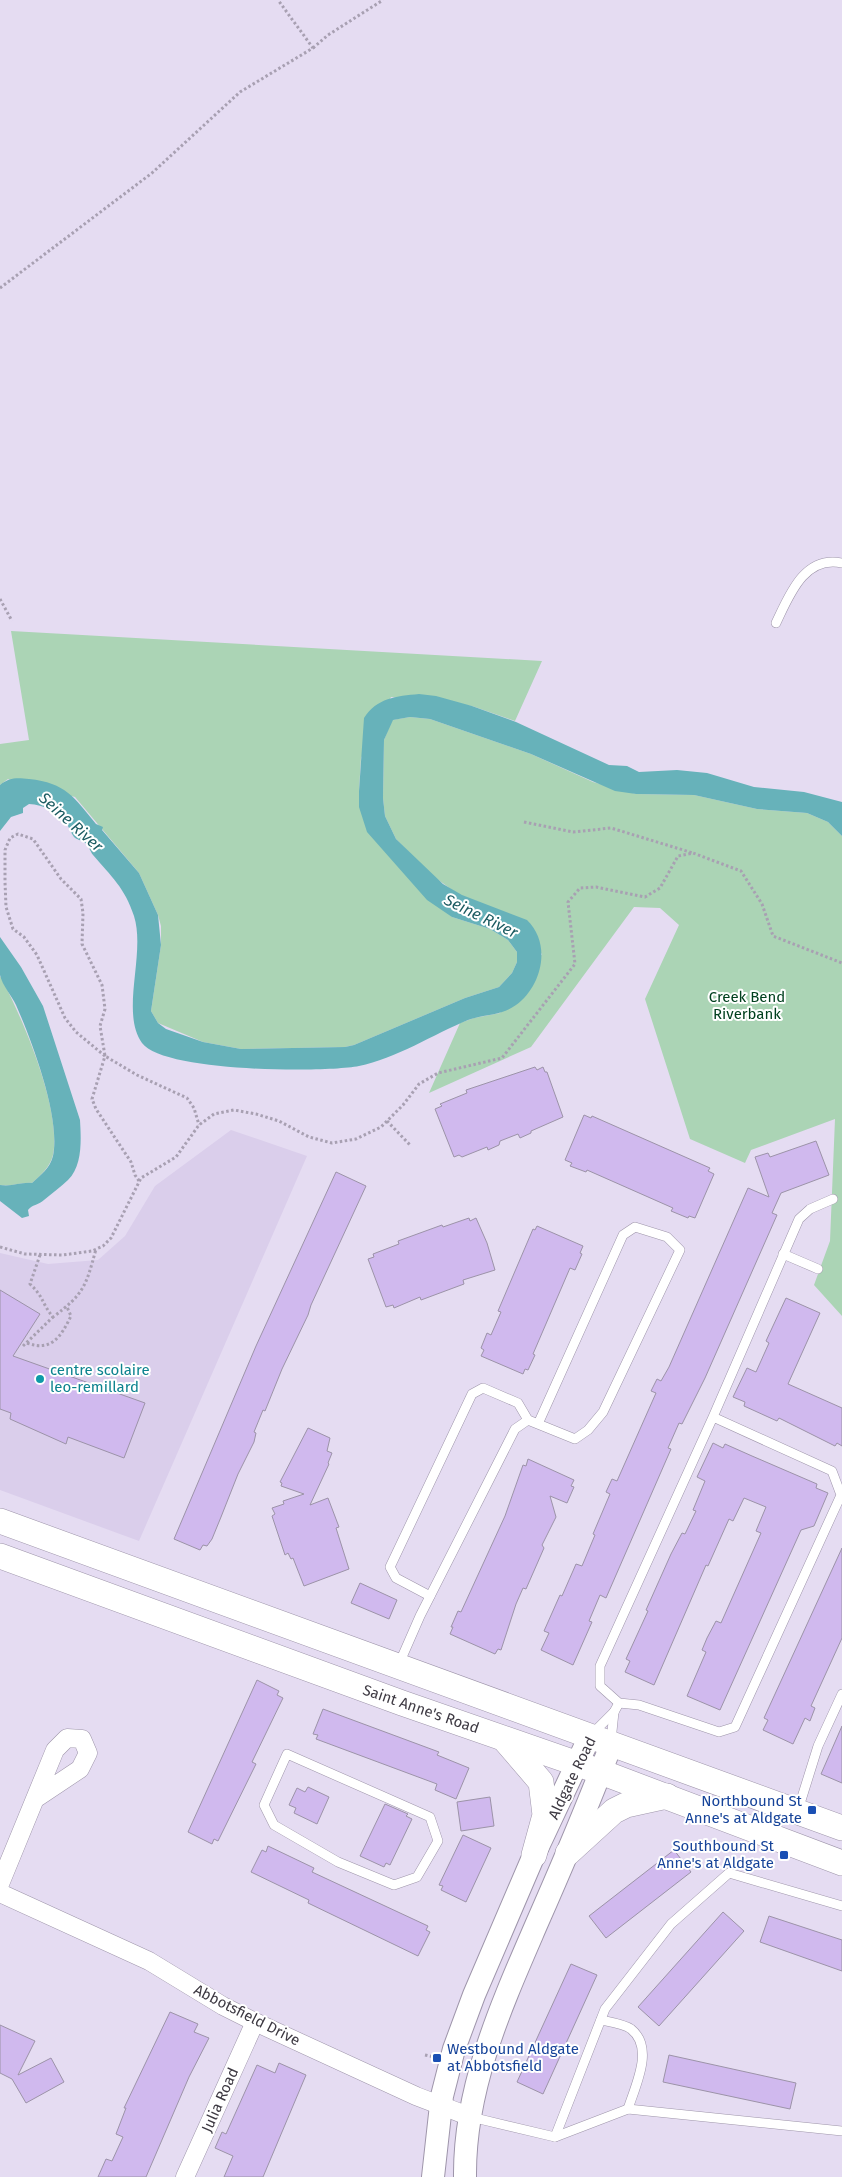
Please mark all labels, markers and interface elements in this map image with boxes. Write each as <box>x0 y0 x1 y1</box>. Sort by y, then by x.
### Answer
water label: Seine River <box>34 788 107 856</box>
water label: Seine River <box>440 890 522 942</box>
park label: Creek Bend Riverbank <box>709 988 785 1023</box>
place label: centre scolaire leo-remillard <box>50 1361 150 1396</box>
marker: centre scolaire leo-remillard <box>34 1373 46 1385</box>
street label: Saint Anne's Road <box>361 1681 481 1737</box>
street label: Aldgate Road <box>544 1734 600 1822</box>
place label: Northbound St Anne's at Aldgate <box>685 1792 803 1827</box>
marker: Northbound St Anne's at Aldgate <box>806 1804 818 1816</box>
place label: Southbound St Anne's at Aldgate <box>657 1837 775 1872</box>
marker: Southbound St Anne's at Aldgate <box>778 1849 790 1861</box>
street label: Abbotsfield Drive <box>191 1980 303 2050</box>
place label: Westbound Aldgate at Abbotsfield <box>447 2040 579 2075</box>
marker: Westbound Aldgate at Abbotsfield <box>431 2052 443 2064</box>
street label: Julia Road <box>198 2065 242 2135</box>

